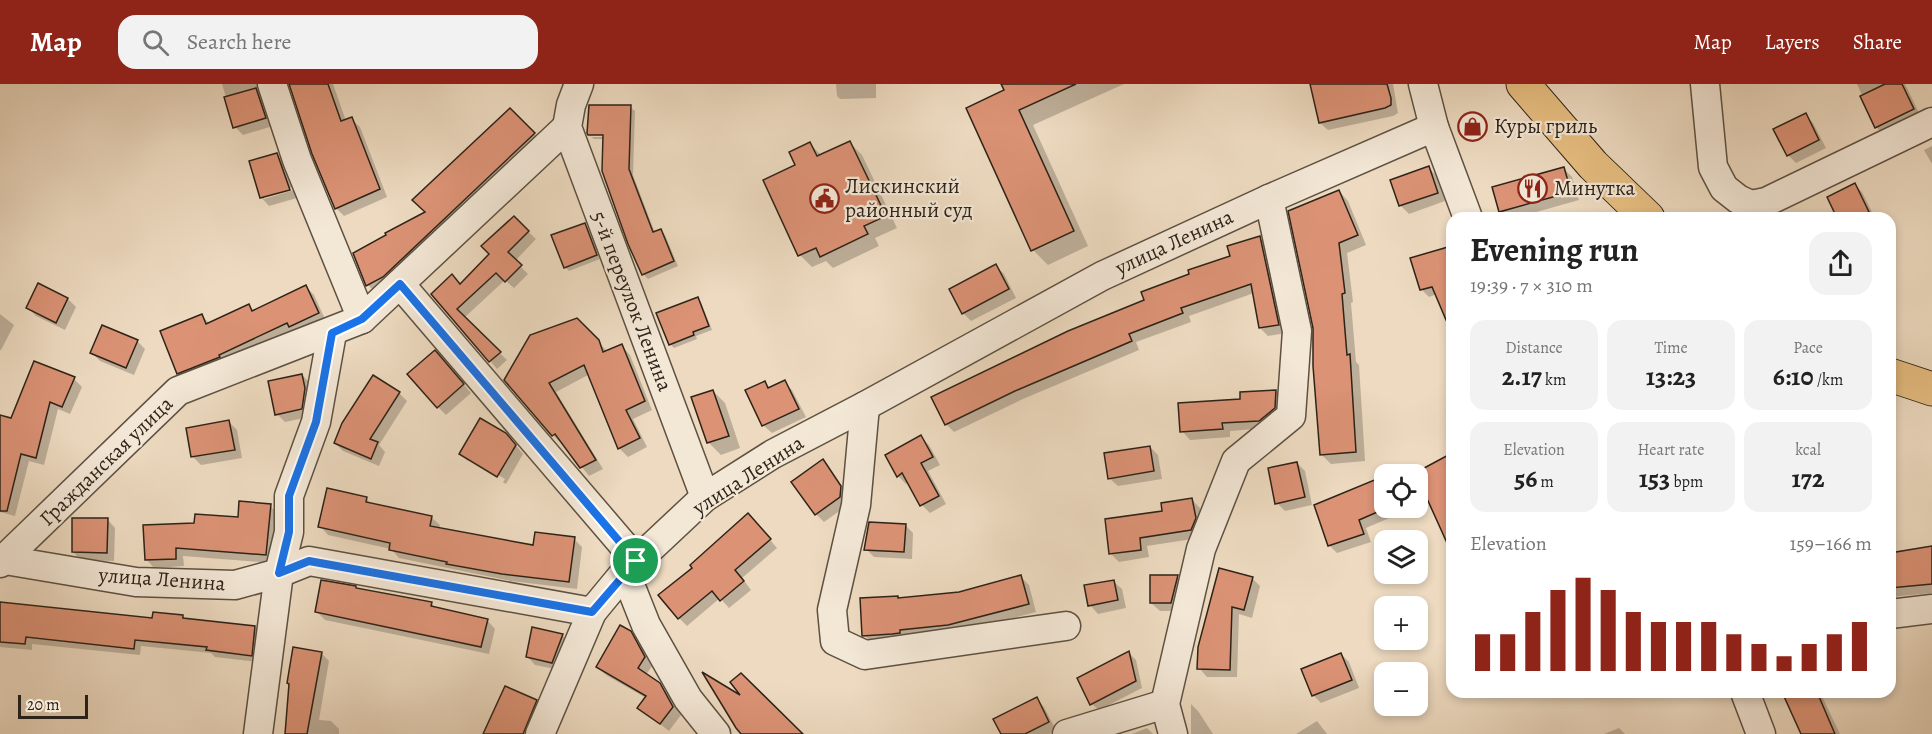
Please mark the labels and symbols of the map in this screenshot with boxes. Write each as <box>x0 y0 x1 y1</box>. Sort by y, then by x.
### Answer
shop icon: Куры гриль <box>1457 110 1489 142</box>
place label: Куры гриль <box>1494 112 1597 140</box>
place label: Лискинский районный суд <box>845 172 973 224</box>
restaurant icon: Минутка <box>1517 172 1549 204</box>
place label: Минутка <box>1554 174 1635 202</box>
public building icon: Лискинский районный суд <box>808 182 840 214</box>
street label: улица Ленина <box>1110 202 1238 282</box>
street label: 5-й переулок Ленина <box>585 207 679 395</box>
street label: Гражданская улица <box>33 390 179 532</box>
street label: улица Ленина <box>686 428 809 522</box>
pin <box>610 535 661 586</box>
street label: улица Ленина <box>97 561 227 597</box>
scale bar <box>18 692 88 720</box>

